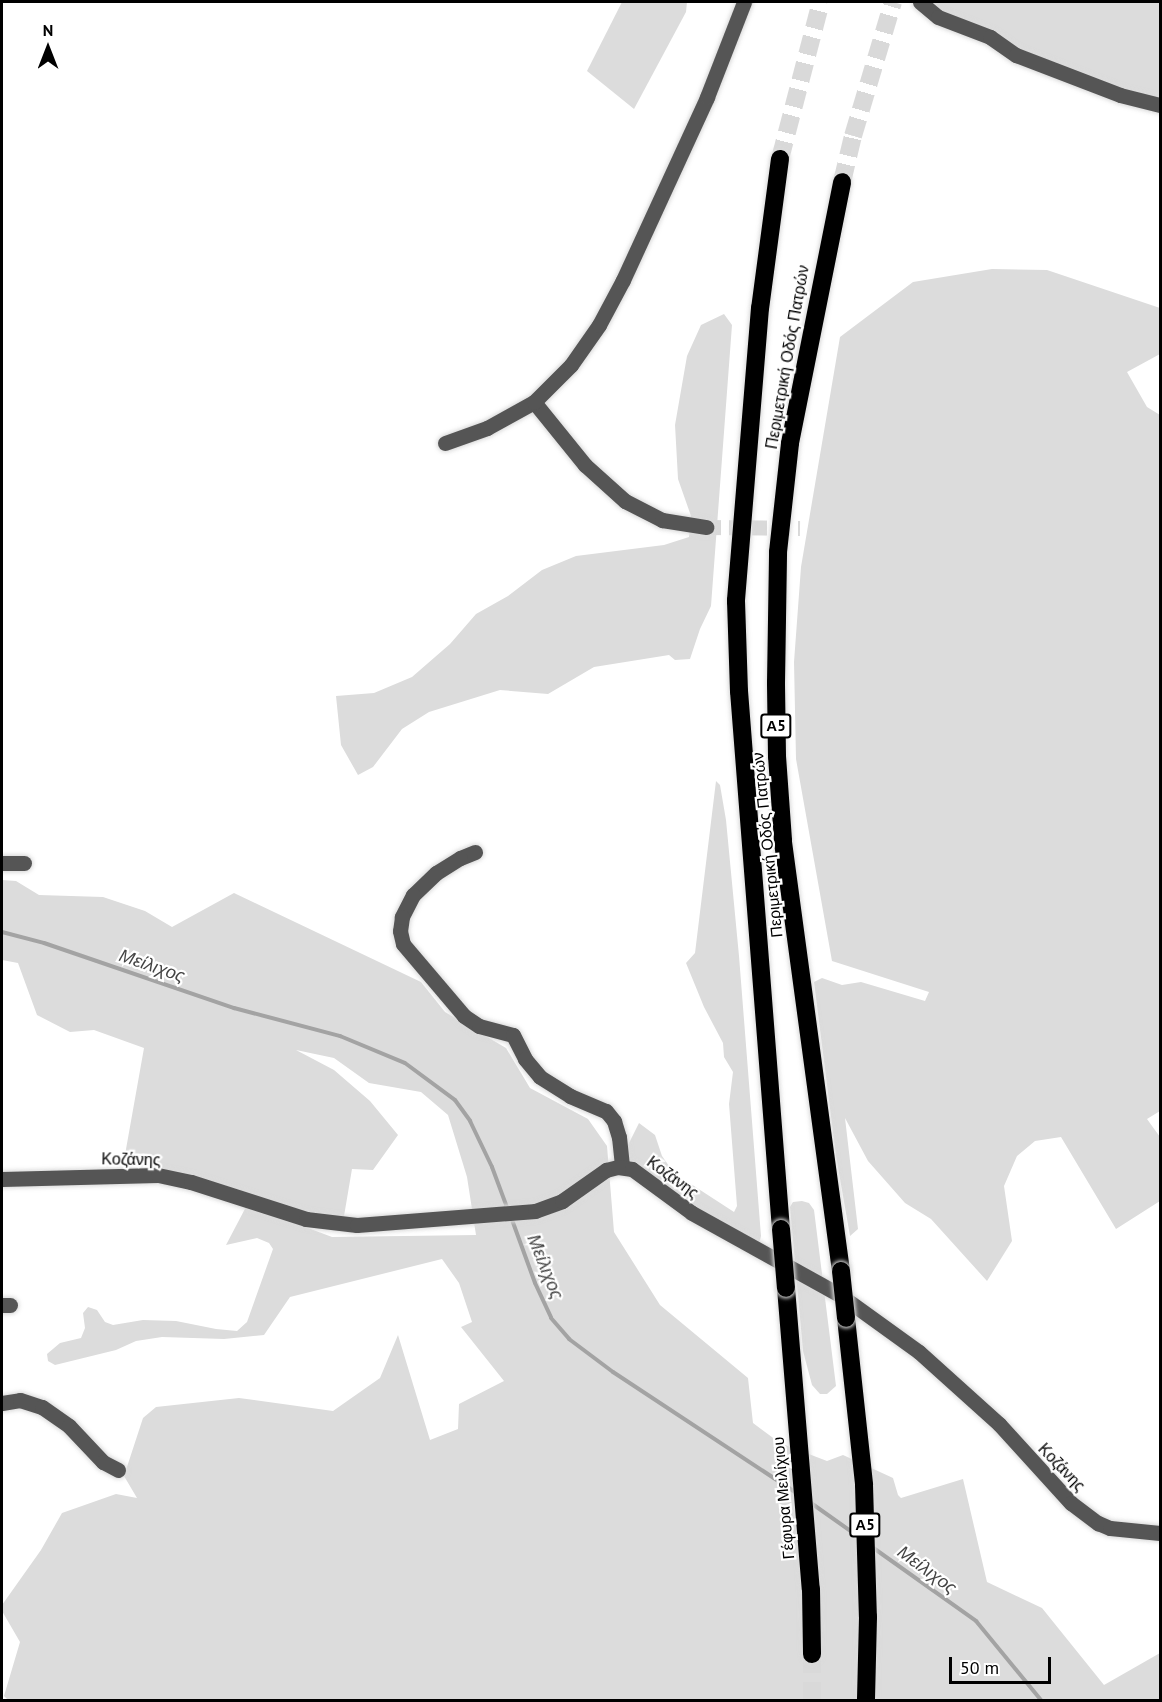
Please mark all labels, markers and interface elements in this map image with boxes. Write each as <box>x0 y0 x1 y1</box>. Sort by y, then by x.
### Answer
north arrow <box>18 18 78 78</box>
text: N <box>43 20 53 40</box>
street label: Περιμετρική Οδός Πατρών <box>761 264 813 450</box>
road number: Α5 <box>760 714 792 738</box>
street label: Περιμετρική Οδός Πατρών <box>748 751 786 939</box>
water label: Μείλιχος <box>116 945 188 987</box>
street label: Κοζάνης <box>101 1149 161 1169</box>
street label: Κοζάνης <box>643 1152 703 1202</box>
water label: Μείλιχος <box>522 1231 568 1303</box>
street label: Γέφυρα Μειλίχιου <box>768 1436 798 1560</box>
street label: Κοζάνης <box>1035 1439 1089 1495</box>
road number: Α5 <box>848 1513 882 1537</box>
water label: Μείλιχος <box>893 1541 961 1599</box>
scale bar <box>952 1645 1054 1683</box>
text: 50 m <box>960 1656 999 1679</box>

